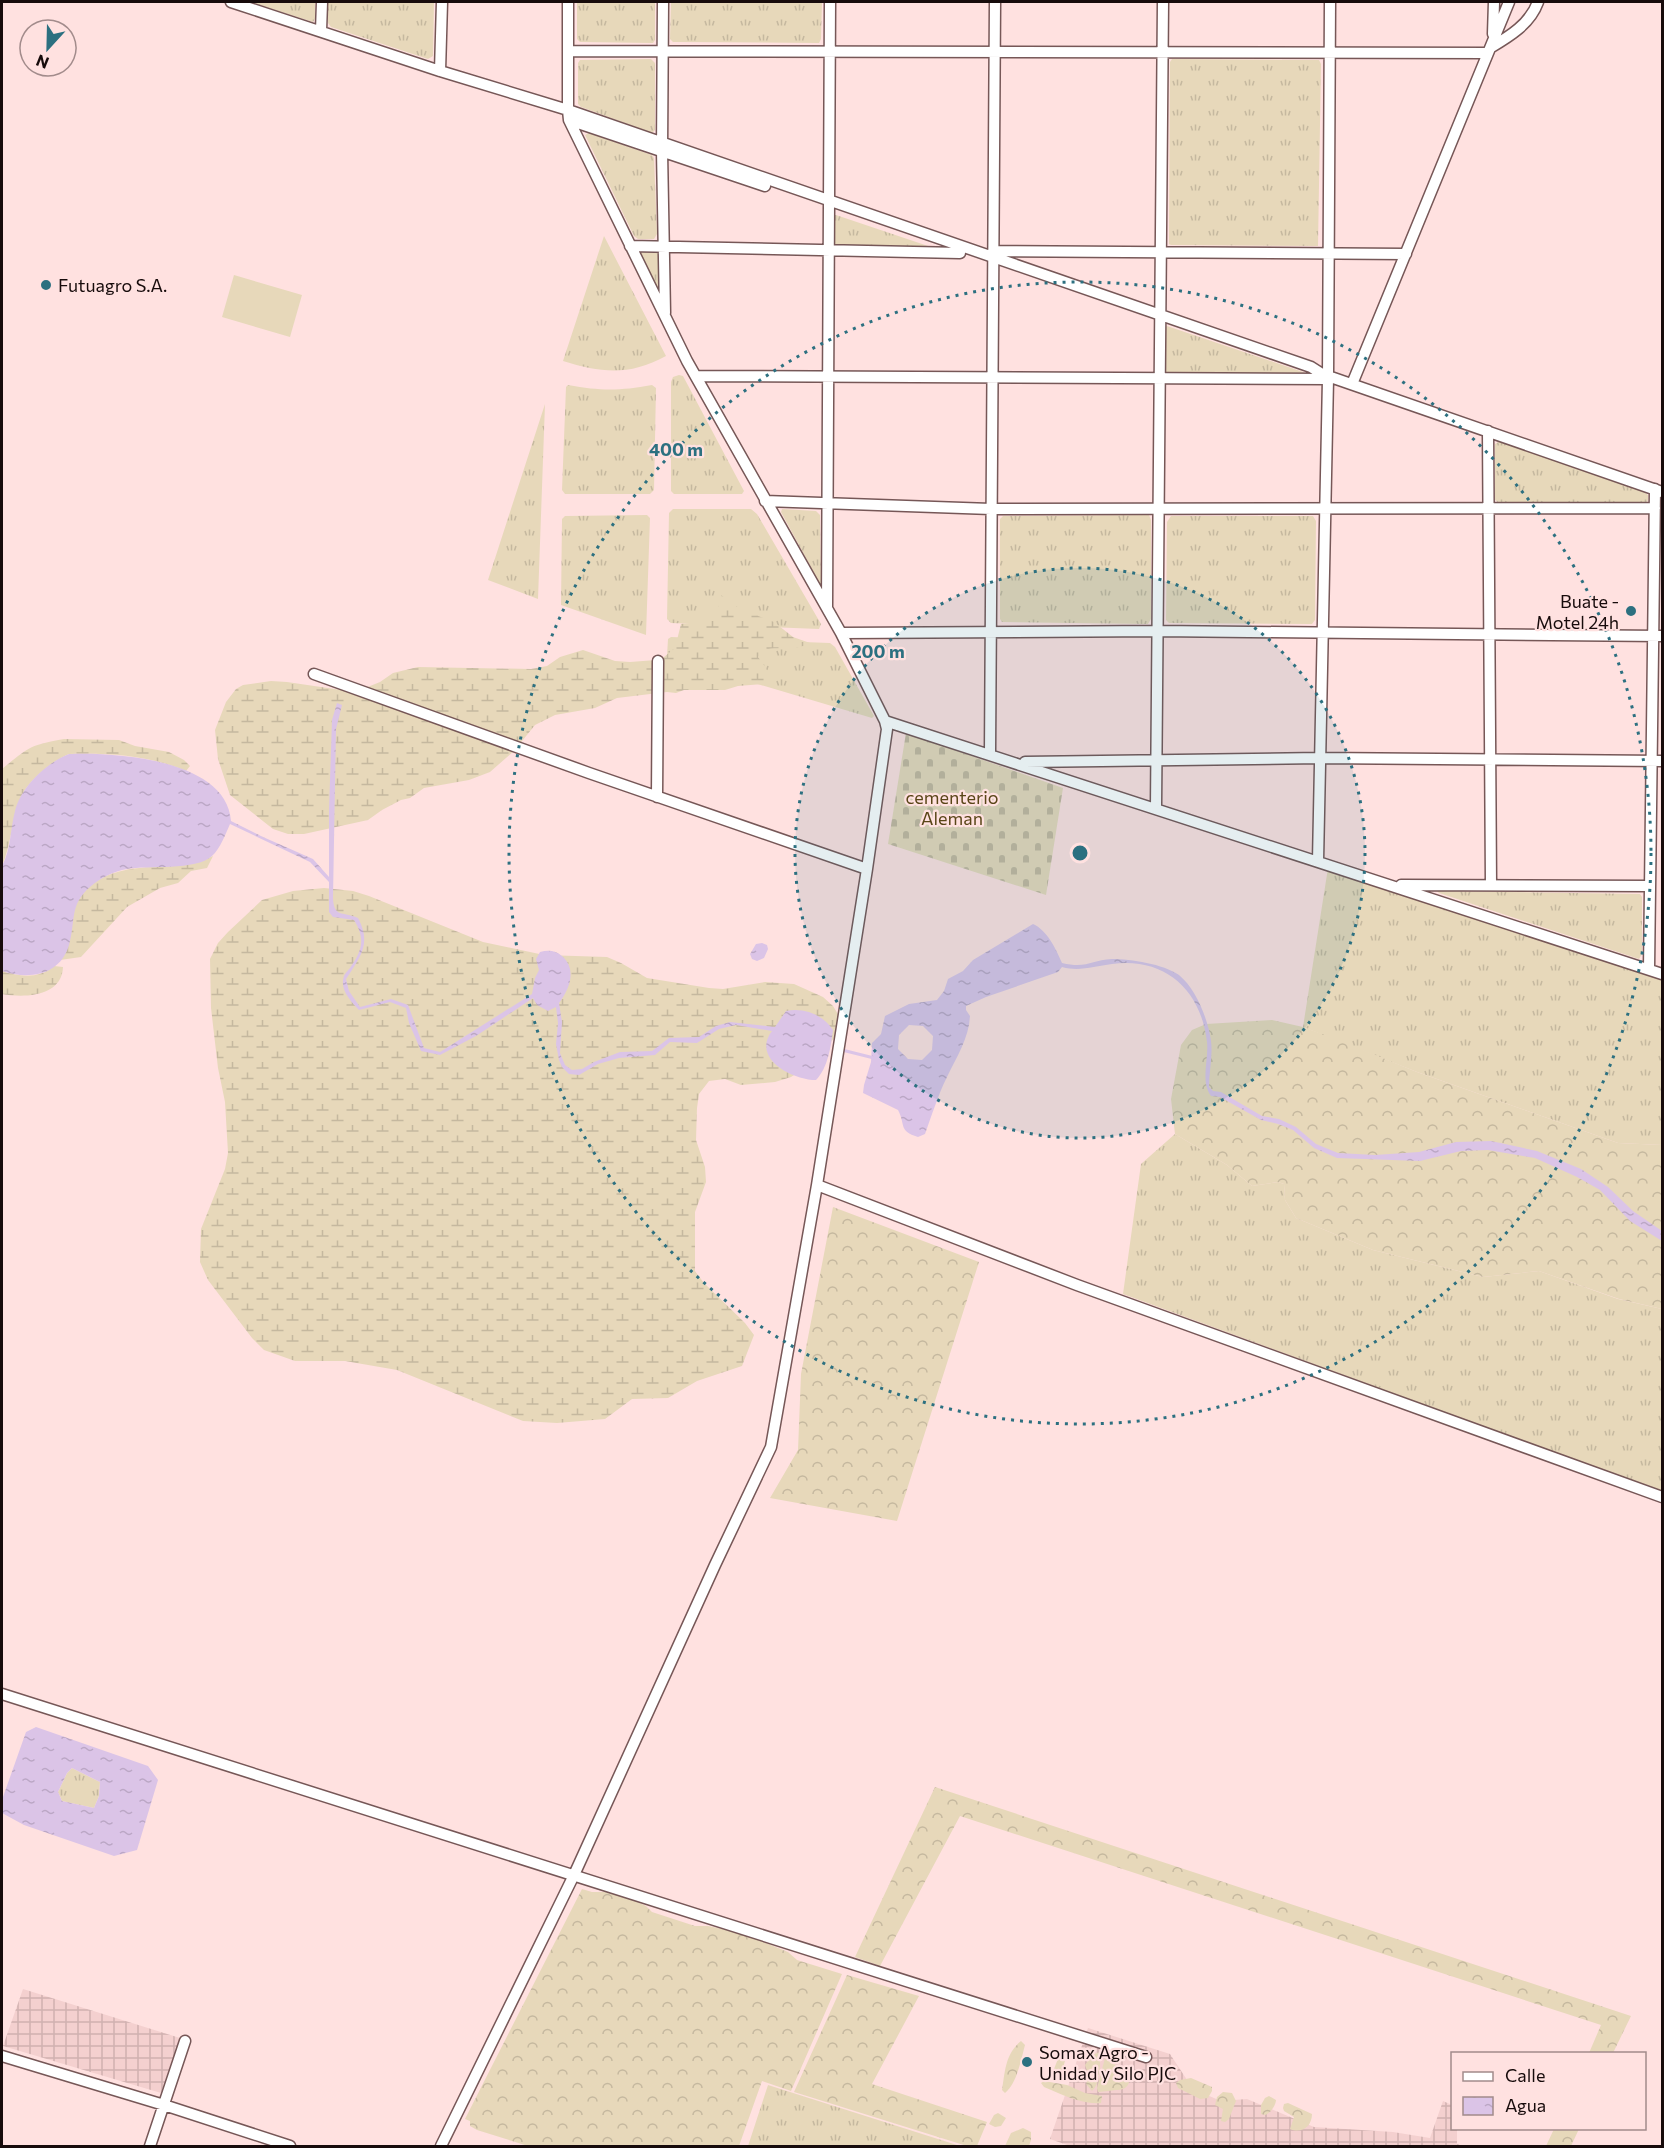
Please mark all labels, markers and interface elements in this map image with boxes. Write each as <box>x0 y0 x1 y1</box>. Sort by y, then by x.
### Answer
north arrow <box>18 18 78 78</box>
text: N <box>33 51 51 73</box>
place label: Futuagro S.A. <box>58 274 167 296</box>
marker: Futuagro S.A. <box>39 278 53 292</box>
text: 400 m <box>649 438 703 460</box>
place label: Buate - Motel 24h <box>1536 590 1619 633</box>
marker: Buate - Motel 24h <box>1624 604 1638 618</box>
text: 200 m <box>851 640 905 662</box>
park label: cementerio Aleman <box>905 786 999 829</box>
centre of rings <box>1070 843 1090 863</box>
place label: Somax Agro - Unidad y Silo PJC <box>1039 2041 1176 2084</box>
legend <box>1451 2052 1646 2130</box>
marker: Somax Agro - Unidad y Silo PJC <box>1020 2055 1034 2069</box>
text: Calle <box>1505 2064 1545 2086</box>
text: Agua <box>1505 2094 1546 2116</box>

